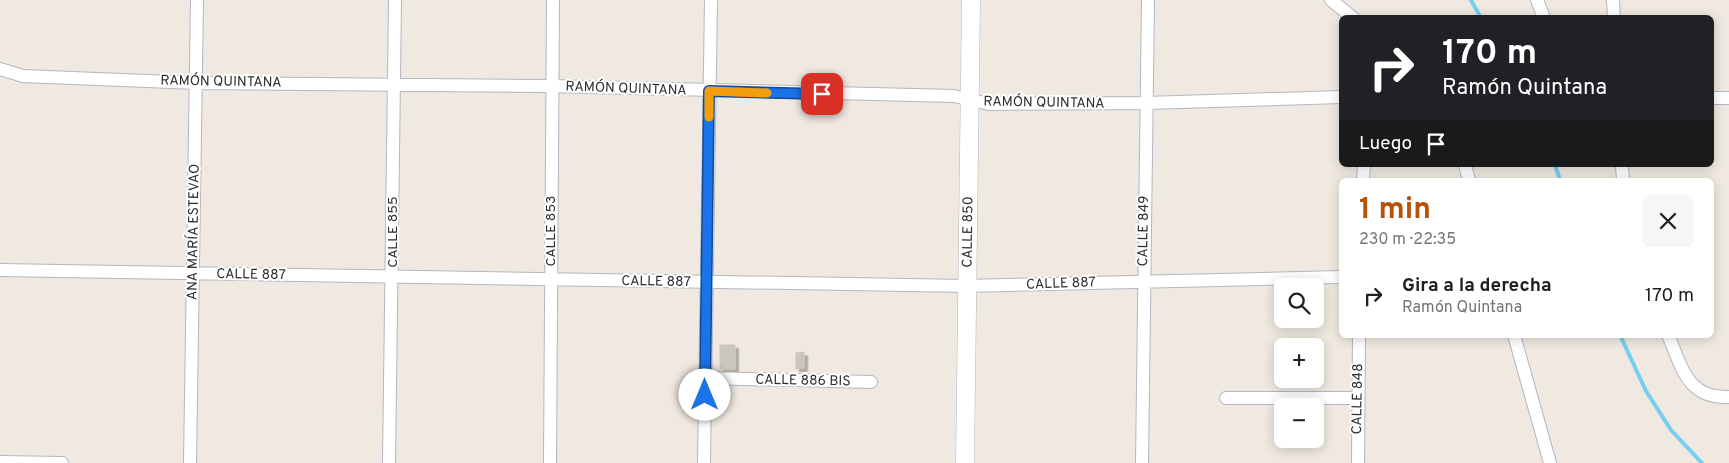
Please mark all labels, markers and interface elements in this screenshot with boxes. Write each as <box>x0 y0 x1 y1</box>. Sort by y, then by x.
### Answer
text: 170 m <box>1442 32 1537 76</box>
icon: right <box>1359 35 1424 100</box>
street label: RAMÓN QUINTANA <box>160 71 282 92</box>
pin <box>801 73 843 115</box>
text: Ramón Quintana <box>1442 75 1607 102</box>
street label: RAMÓN QUINTANA <box>565 77 687 100</box>
icon: arrive <box>808 80 836 108</box>
street label: RAMÓN QUINTANA <box>983 92 1105 113</box>
icon: arrive <box>1422 130 1450 158</box>
text: Luego <box>1359 132 1412 156</box>
street label: ANA MARÍA ESTEVAO <box>183 164 204 300</box>
text: 1 min <box>1359 192 1431 229</box>
street label: CALLE 853 <box>543 195 560 267</box>
street label: CALLE 849 <box>1135 195 1153 267</box>
button: close <box>1642 195 1694 247</box>
street label: CALLE 855 <box>385 196 402 268</box>
street label: CALLE 850 <box>959 196 977 268</box>
text: 230 m · 22:35 <box>1359 230 1456 250</box>
street label: CALLE 887 <box>216 266 286 284</box>
street label: CALLE 887 <box>621 273 691 291</box>
street label: CALLE 887 <box>1026 274 1096 294</box>
text: Gira a la derecha <box>1402 274 1552 298</box>
map controls <box>1274 278 1324 448</box>
button: search <box>1274 278 1324 328</box>
icon: right <box>1359 282 1387 310</box>
text: 170 m <box>1645 284 1694 308</box>
text: Ramón Quintana <box>1402 298 1522 318</box>
button: + <box>1274 338 1324 388</box>
street label: CALLE 848 <box>1349 363 1367 435</box>
position arrow <box>678 368 730 420</box>
street label: CALLE 886 BIS <box>755 372 851 390</box>
button: − <box>1274 398 1324 448</box>

